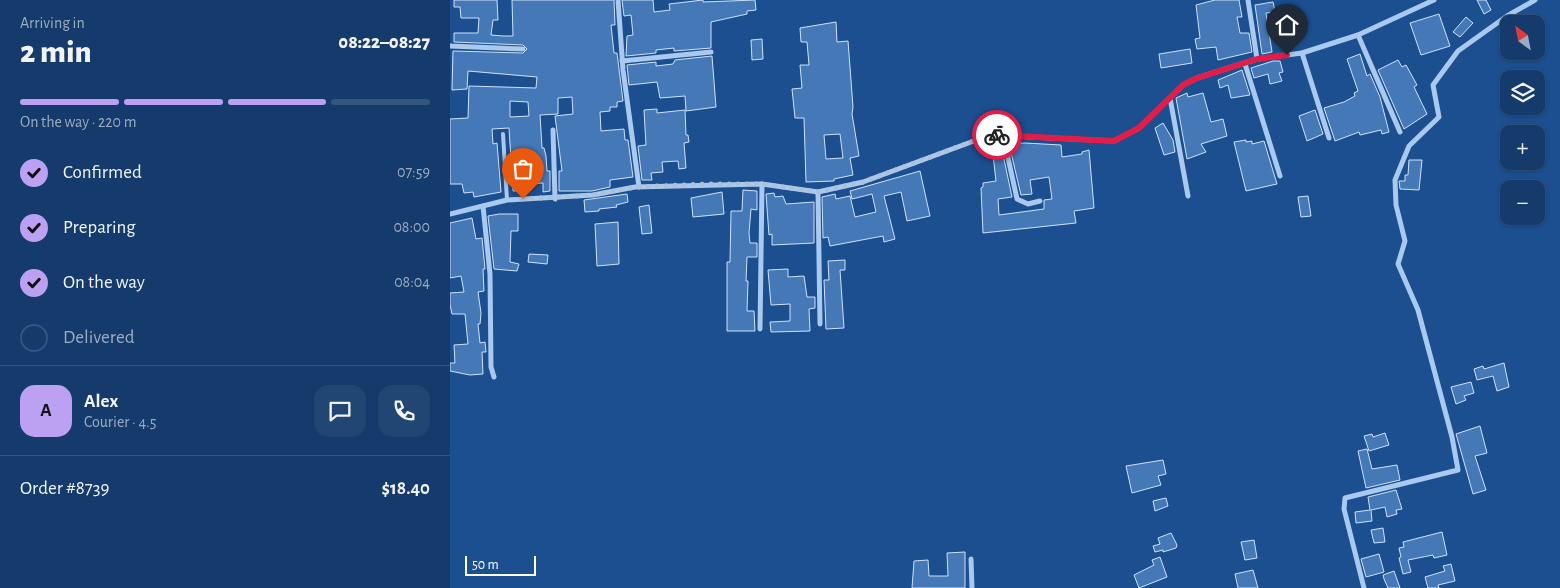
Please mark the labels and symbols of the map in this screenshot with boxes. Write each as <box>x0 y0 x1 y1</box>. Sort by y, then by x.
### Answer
pin <box>1266 4 1308 55</box>
north arrow <box>1500 15 1545 60</box>
courier <box>972 110 1022 160</box>
pin <box>502 148 544 199</box>
scale bar <box>465 553 536 576</box>

